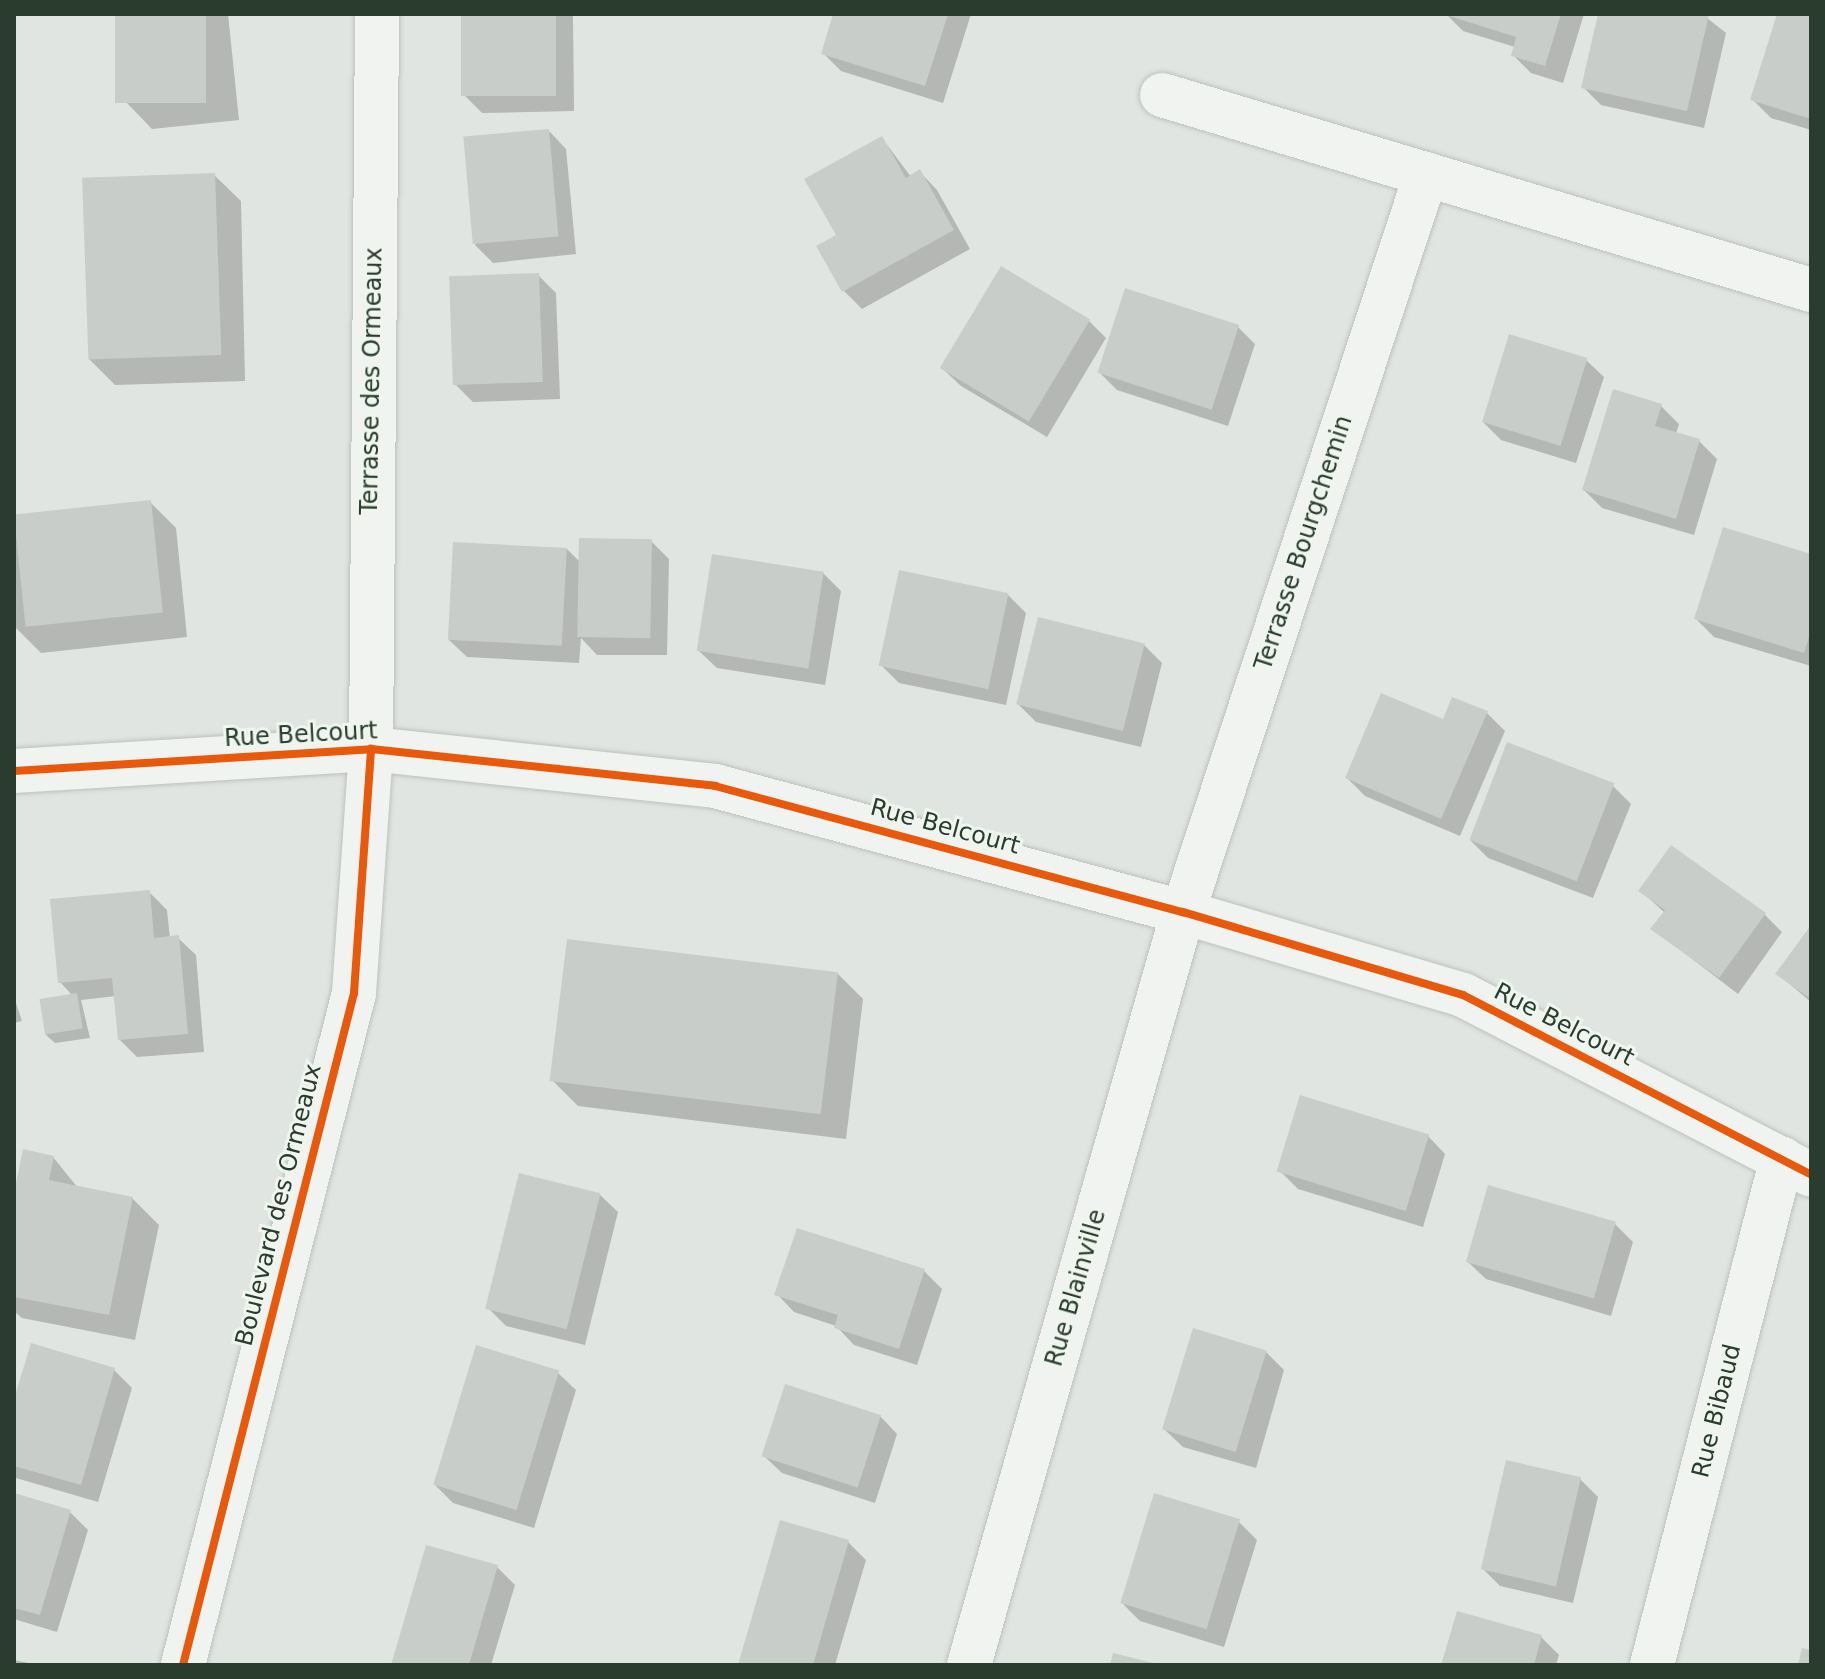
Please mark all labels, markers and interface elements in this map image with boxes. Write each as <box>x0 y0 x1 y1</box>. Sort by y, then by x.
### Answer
street label: Terrasse des Ormeaux <box>355 247 389 515</box>
street label: Terrasse Bourgchemin <box>1249 412 1359 674</box>
street label: Rue Belcourt <box>224 717 378 753</box>
street label: Rue Belcourt <box>867 793 1023 861</box>
street label: Rue Belcourt <box>1489 977 1639 1073</box>
street label: Boulevard des Ormeaux <box>230 1061 328 1349</box>
street label: Rue Blainville <box>1040 1206 1112 1370</box>
street label: Rue Bibaud <box>1686 1341 1748 1481</box>

